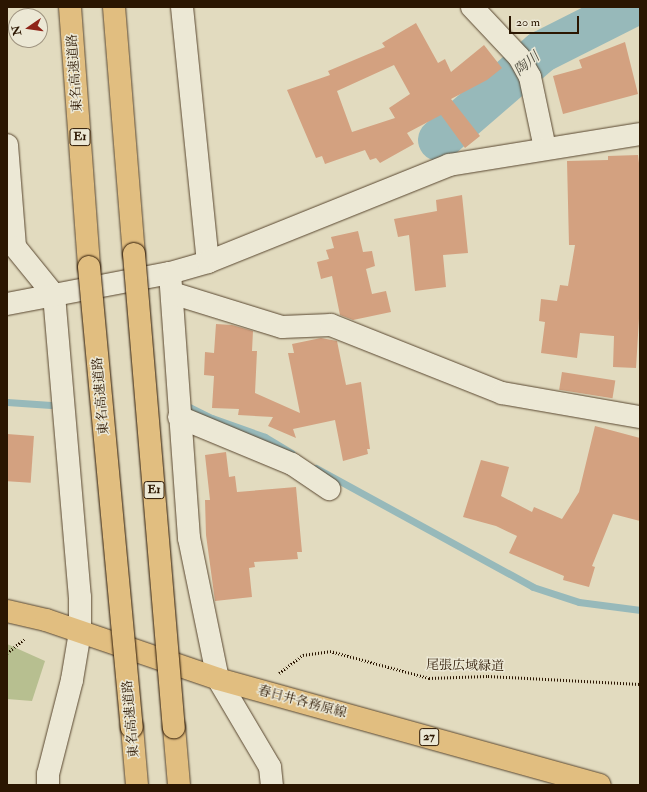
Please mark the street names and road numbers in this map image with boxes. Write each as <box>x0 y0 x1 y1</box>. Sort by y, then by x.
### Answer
street label: 東名高速道路 <box>64 34 86 112</box>
road number: E1 <box>69 127 91 147</box>
street label: 東名高速道路 <box>90 356 112 436</box>
road number: E1 <box>143 480 165 500</box>
street label: 尾張広域緑道 <box>426 658 504 674</box>
street label: 東名高速道路 <box>120 679 142 759</box>
street label: 春日井各務原線 <box>256 683 348 721</box>
road number: 27 <box>419 727 439 747</box>

